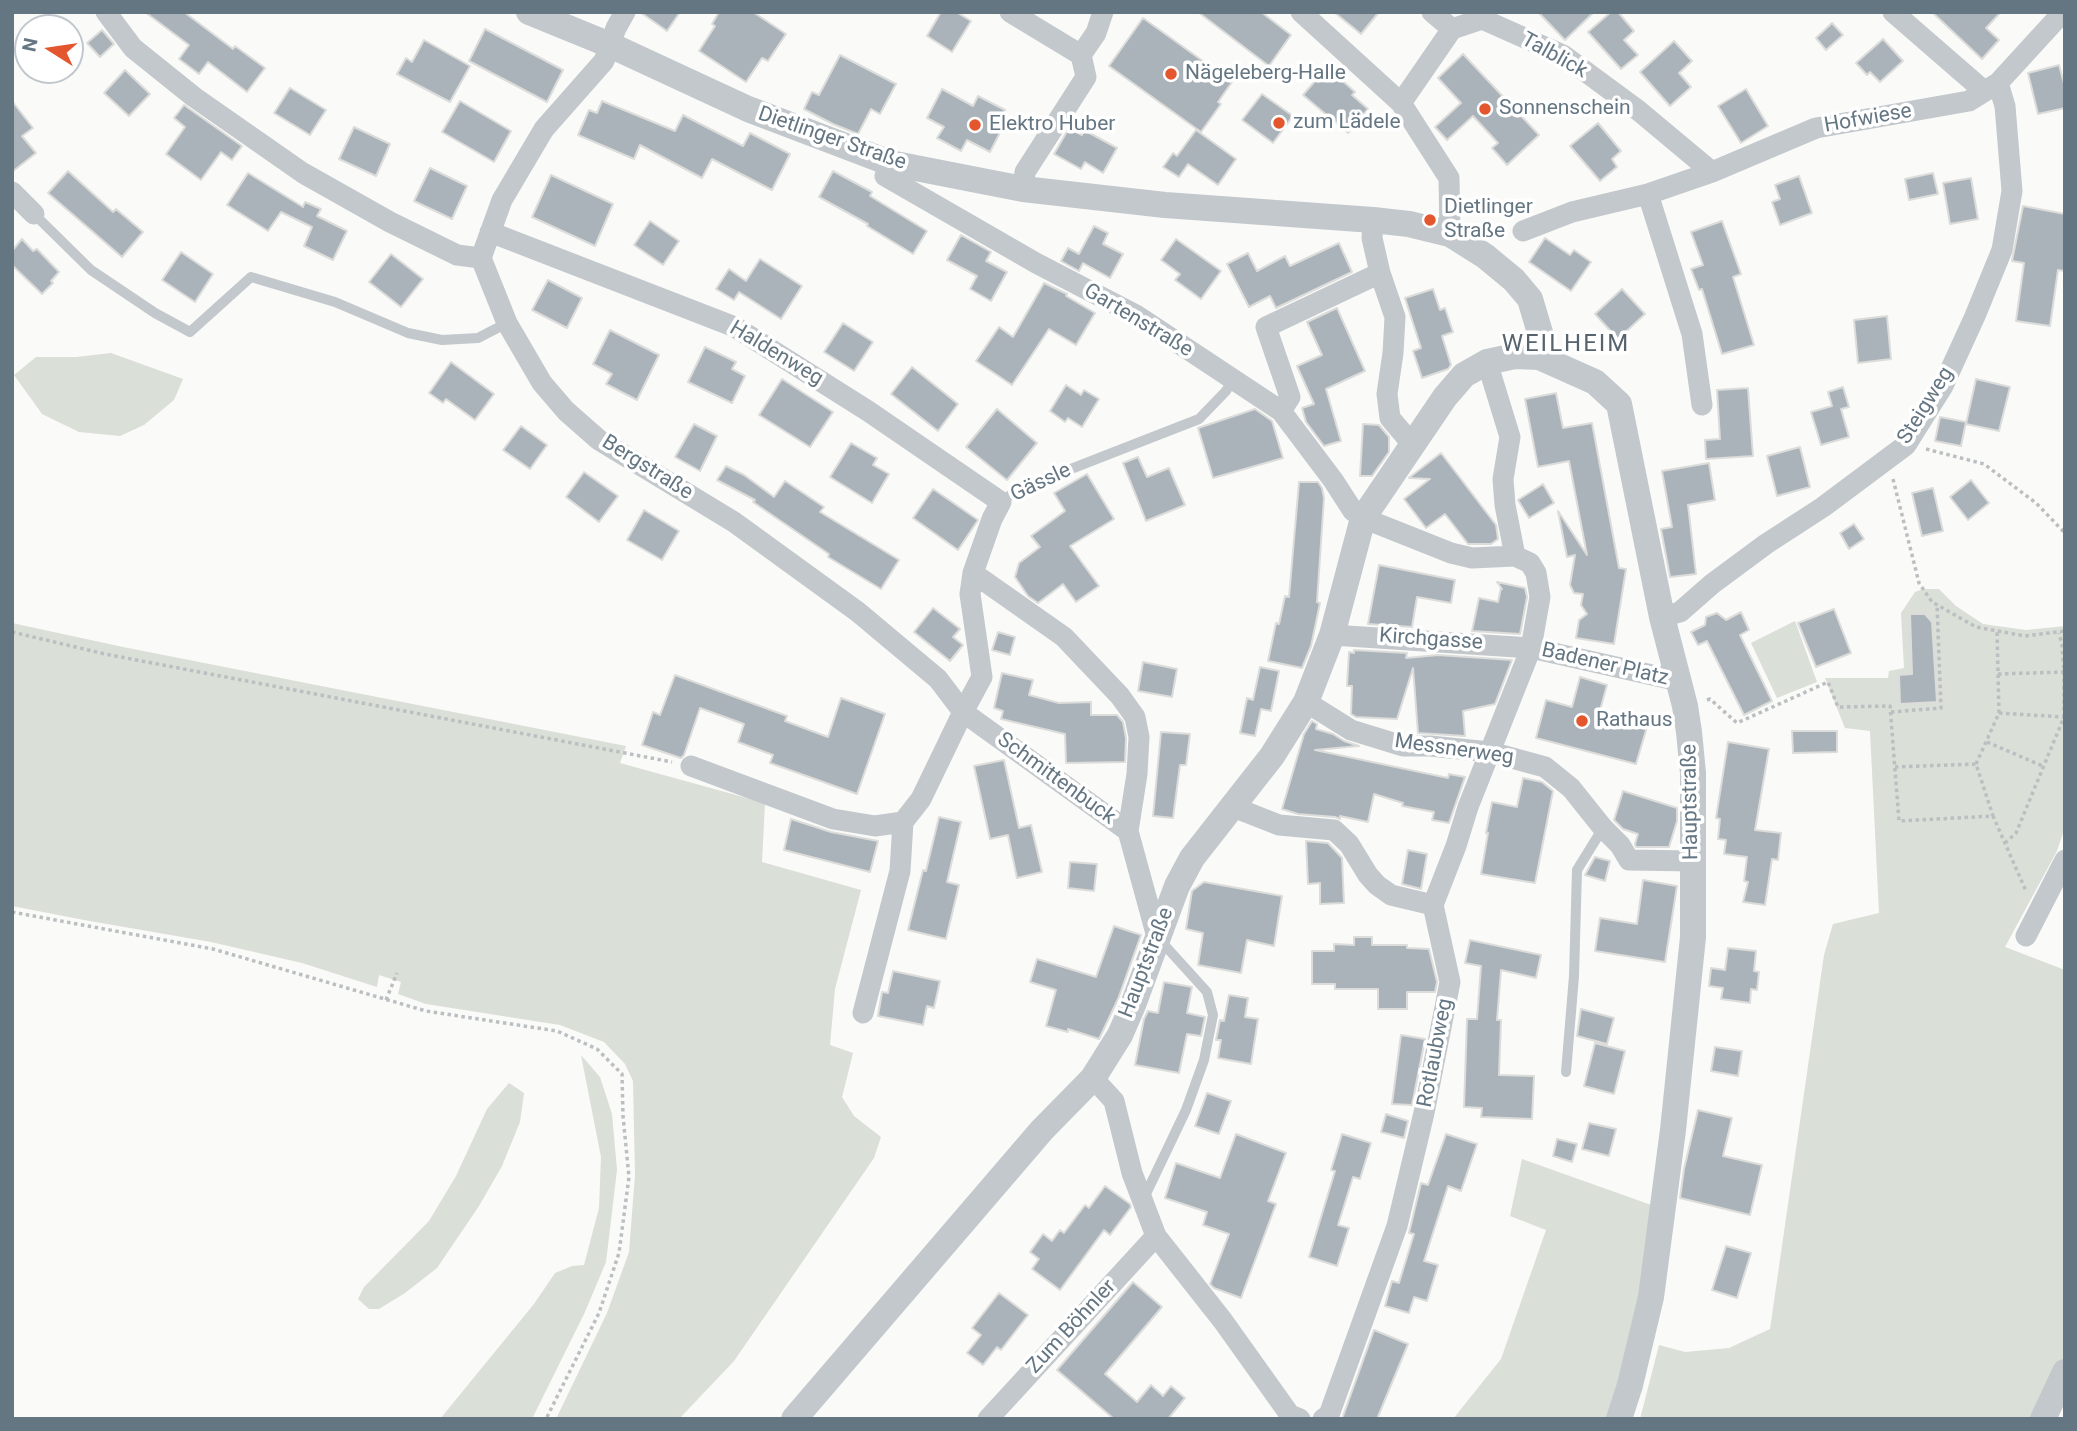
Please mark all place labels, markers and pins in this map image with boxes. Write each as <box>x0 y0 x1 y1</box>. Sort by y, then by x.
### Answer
place label: Nägeleberg-Halle <box>1185 61 1346 87</box>
marker: Nägeleberg-Halle <box>1163 66 1179 82</box>
place label: Sonnenschein <box>1499 96 1631 122</box>
marker: Sonnenschein <box>1477 101 1493 117</box>
place label: zum Lädele <box>1293 110 1401 136</box>
place label: Elektro Huber <box>989 112 1115 138</box>
marker: zum Lädele <box>1271 115 1287 131</box>
marker: Elektro Huber <box>967 117 983 133</box>
place label: Dietlinger Straße <box>1444 195 1533 245</box>
marker: Dietlinger Straße <box>1422 212 1438 228</box>
place label: Rathaus <box>1596 708 1673 734</box>
marker: Rathaus <box>1574 713 1590 729</box>

